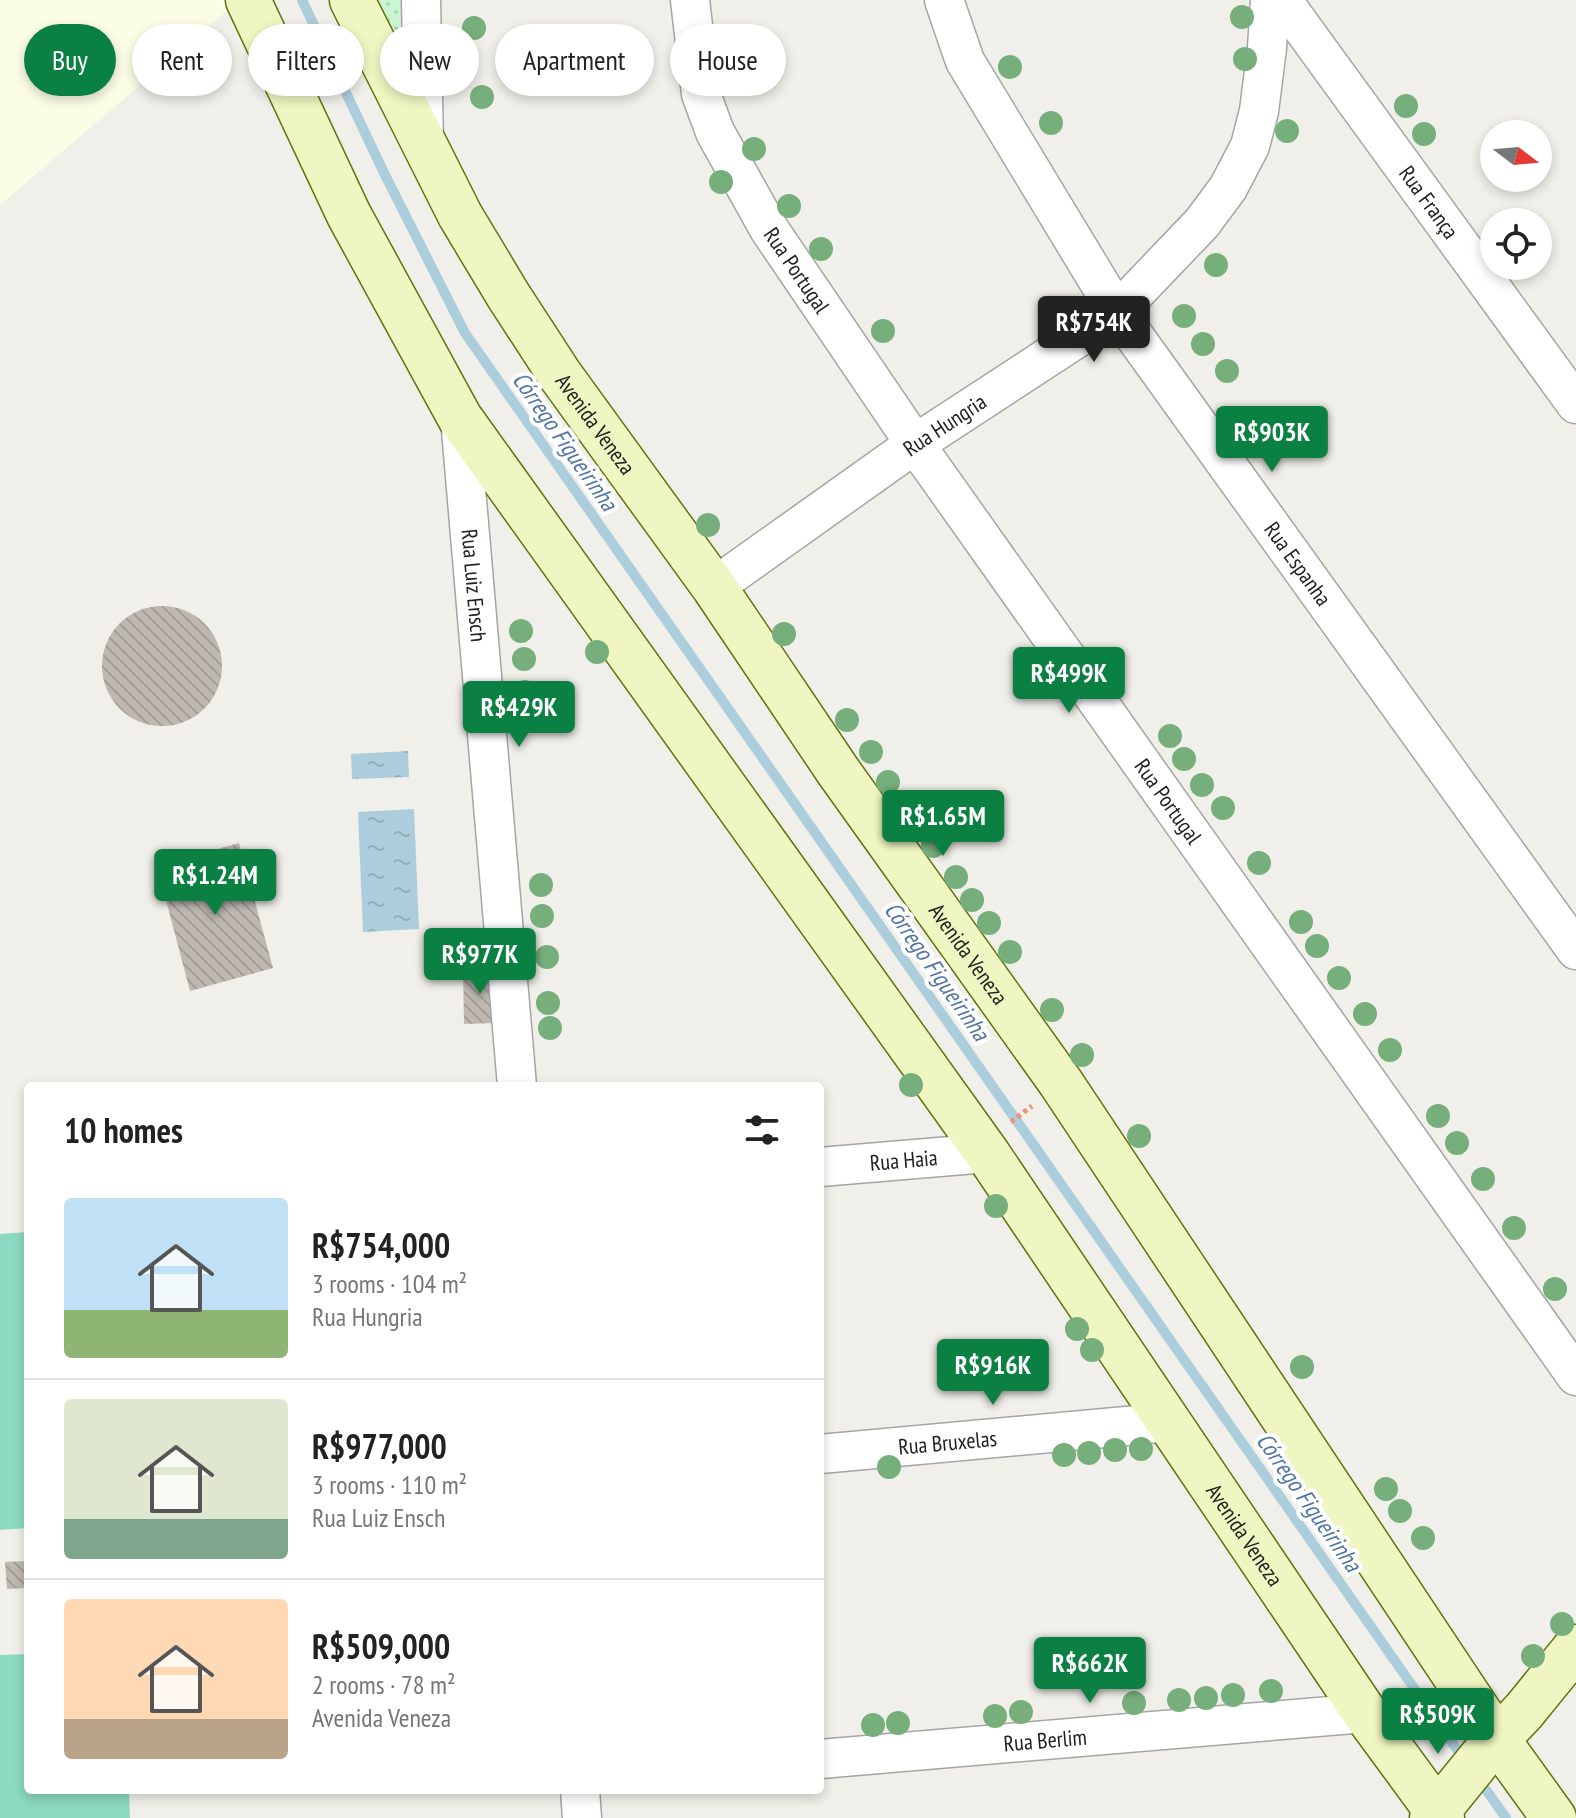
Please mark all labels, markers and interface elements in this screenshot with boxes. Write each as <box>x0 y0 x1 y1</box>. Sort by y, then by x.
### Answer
chip: Buy <box>24 24 116 96</box>
chip: Rent <box>132 24 232 96</box>
chip: Filters <box>248 24 364 96</box>
chip: New <box>380 24 479 96</box>
chip: Apartment <box>495 24 654 96</box>
chip: House <box>670 24 786 96</box>
north arrow <box>1480 120 1552 192</box>
map controls <box>1480 120 1552 280</box>
street label: Rua França <box>1393 160 1465 244</box>
button: locate <box>1480 208 1552 280</box>
street label: Rua Portugal <box>758 222 837 319</box>
pin: R$754K <box>1029 296 1159 364</box>
text: R$754K <box>1056 305 1132 338</box>
water label: Córrego Figueirinha <box>506 365 625 518</box>
street label: Avenida Veneza <box>550 368 642 480</box>
street label: Rua Hungria <box>897 387 991 462</box>
pin: R$903K <box>1207 406 1337 474</box>
text: R$903K <box>1234 415 1310 448</box>
street label: Rua Espanha <box>1258 516 1338 611</box>
street label: Rua Luiz Ensch <box>456 528 493 643</box>
pin: R$499K <box>1004 647 1134 715</box>
text: R$499K <box>1031 656 1107 689</box>
pin: R$429K <box>454 681 584 749</box>
text: R$429K <box>481 690 557 723</box>
street label: Rua Portugal <box>1129 753 1209 850</box>
pin: R$1.65M <box>869 790 1017 858</box>
text: R$1.65M <box>900 799 986 832</box>
pin: R$1.24M <box>141 849 289 917</box>
text: R$1.24M <box>172 858 258 891</box>
water label: Córrego Figueirinha <box>878 895 997 1048</box>
street label: Avenida Veneza <box>923 898 1014 1010</box>
pin: R$977K <box>415 928 545 996</box>
text: R$977K <box>442 937 518 970</box>
text: 10 homes <box>64 1108 183 1152</box>
icon: filters <box>740 1108 784 1152</box>
street label: Rua Haia <box>869 1143 939 1177</box>
text: R$754,000 <box>312 1223 450 1267</box>
icon: home <box>128 1230 224 1326</box>
text: 3 rooms · 104 m² <box>312 1267 467 1300</box>
text: Rua Hungria <box>312 1300 423 1333</box>
pin: R$916K <box>928 1339 1058 1407</box>
text: R$916K <box>955 1348 1031 1381</box>
text: R$977,000 <box>312 1424 447 1468</box>
street label: Rua Bruxelas <box>897 1424 998 1461</box>
water label: Córrego Figueirinha <box>1250 1426 1369 1579</box>
icon: home <box>128 1431 224 1527</box>
text: 3 rooms · 110 m² <box>312 1468 467 1501</box>
street label: Avenida Veneza <box>1200 1478 1289 1592</box>
text: Rua Luiz Ensch <box>312 1501 445 1534</box>
text: R$509,000 <box>312 1624 450 1668</box>
icon: home <box>128 1631 224 1727</box>
pin: R$662K <box>1025 1637 1155 1705</box>
text: R$662K <box>1052 1646 1128 1679</box>
text: 2 rooms · 78 m² <box>312 1668 456 1701</box>
pin: R$509K <box>1373 1688 1503 1756</box>
text: R$509K <box>1400 1697 1476 1730</box>
text: Avenida Veneza <box>312 1701 451 1734</box>
street label: Rua Berlim <box>1002 1723 1088 1757</box>

